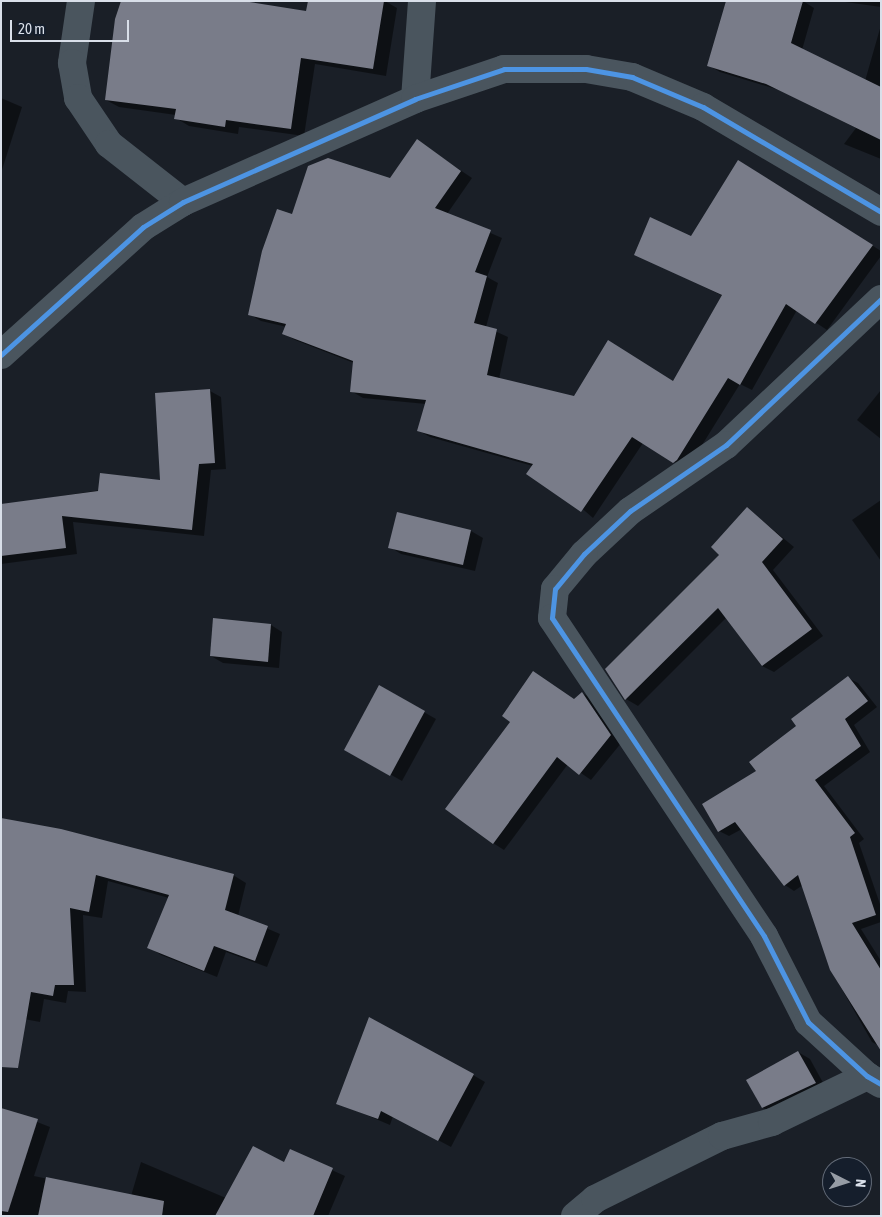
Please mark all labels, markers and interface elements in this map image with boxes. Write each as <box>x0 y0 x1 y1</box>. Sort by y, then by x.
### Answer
scale bar <box>12 10 131 42</box>
text: 20 m <box>18 20 45 37</box>
north arrow <box>822 1157 872 1207</box>
text: N <box>853 1178 869 1188</box>

